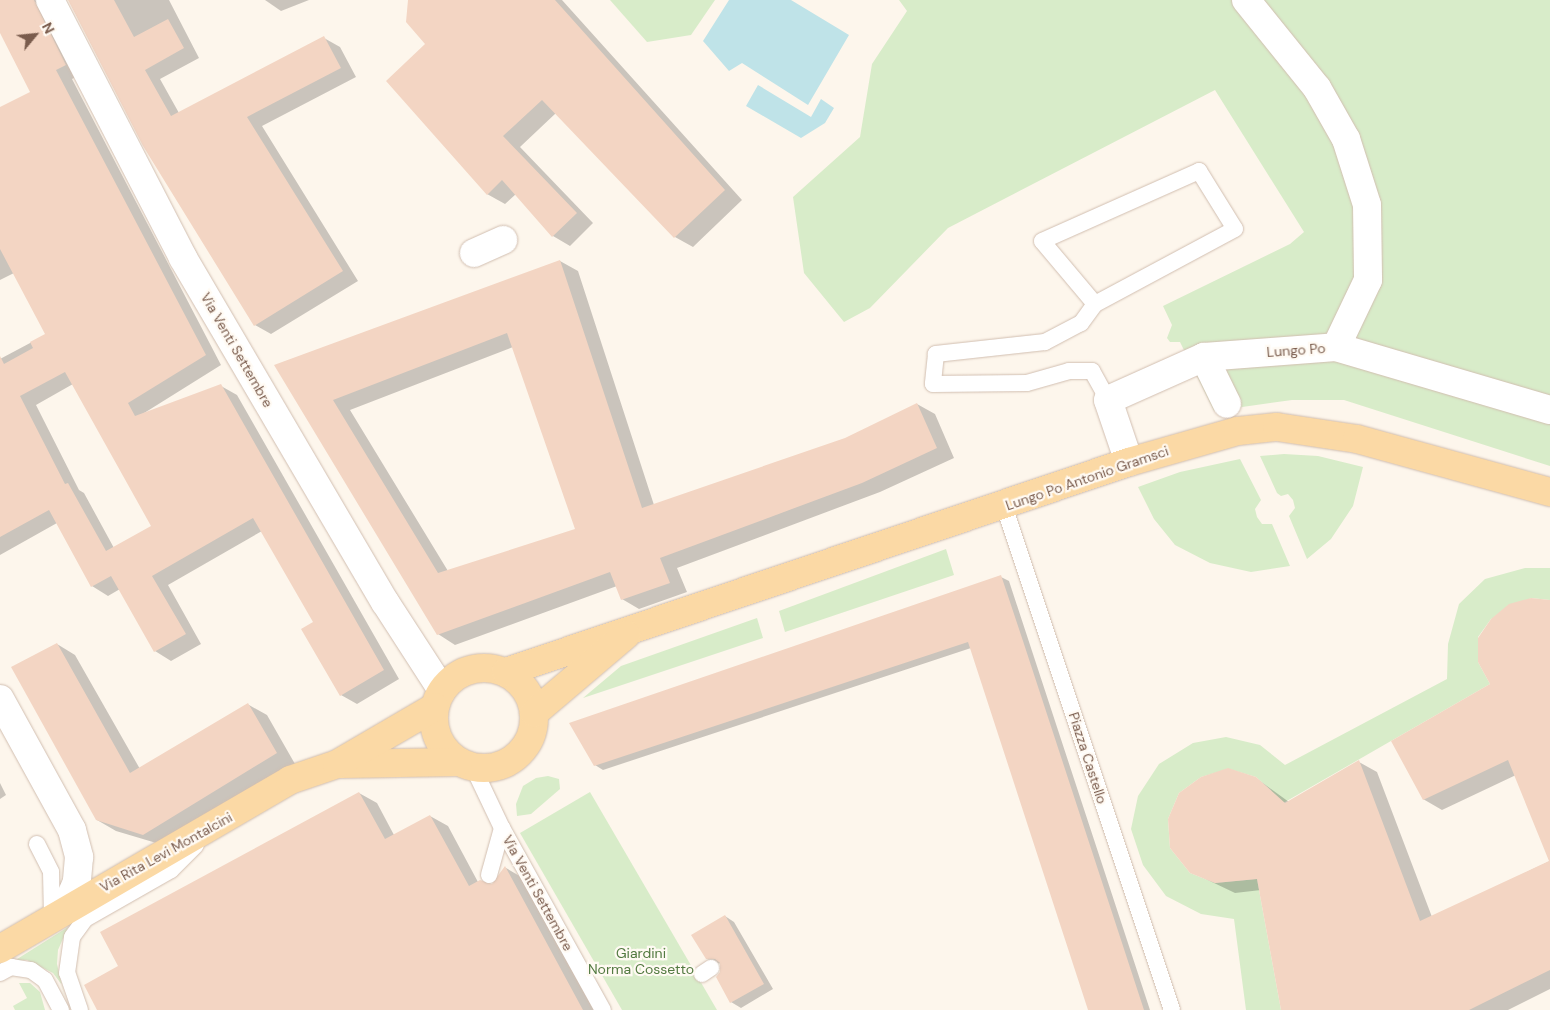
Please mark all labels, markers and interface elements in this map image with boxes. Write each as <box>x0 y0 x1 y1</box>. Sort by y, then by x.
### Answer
north arrow <box>10 10 60 60</box>
text: N <box>38 19 59 37</box>
street label: Via Venti Settembre <box>197 290 277 410</box>
street label: Lungo Po <box>1266 340 1326 360</box>
street label: Lungo Po Antonio Gramsci <box>1003 442 1171 514</box>
street label: Piazza Castello <box>1065 710 1111 806</box>
street label: Via Rita Levi Montalcini <box>97 809 235 895</box>
street label: Via Venti Settembre <box>499 832 577 954</box>
park label: Giardini Norma Cossetto <box>588 945 694 978</box>

